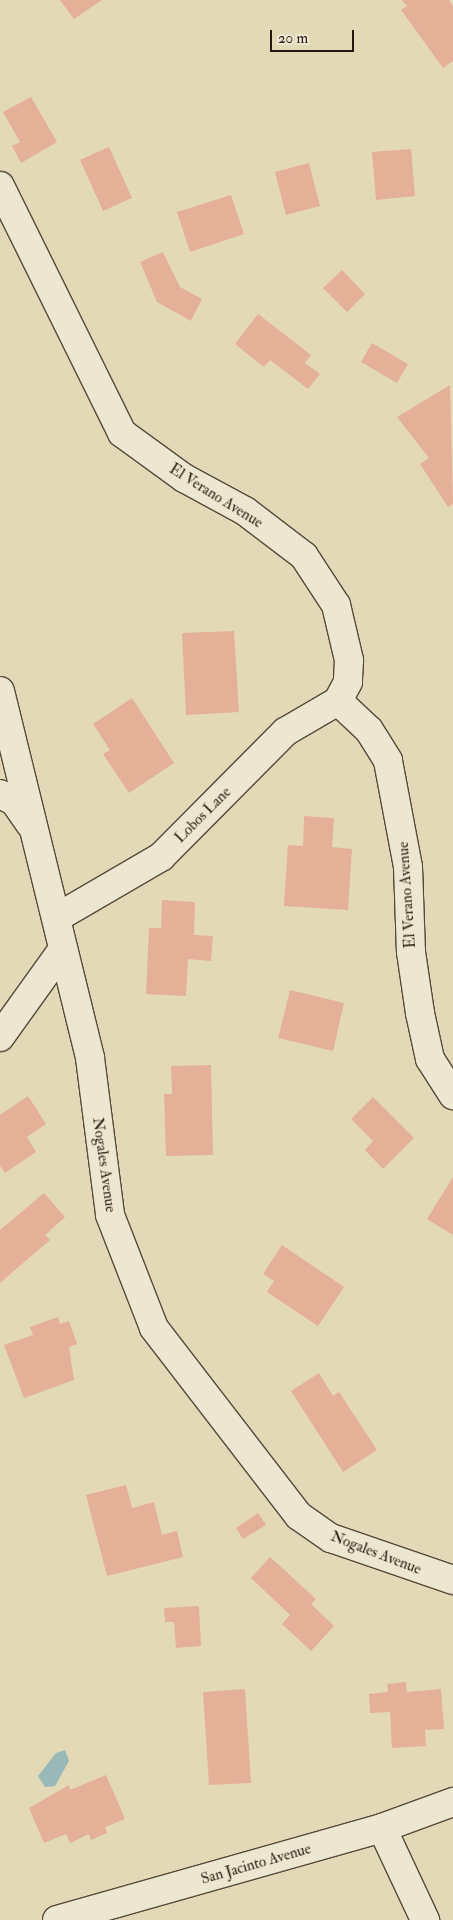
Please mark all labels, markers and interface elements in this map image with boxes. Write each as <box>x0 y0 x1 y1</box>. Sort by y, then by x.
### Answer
scale bar <box>273 20 357 52</box>
text: 20 m <box>278 29 308 48</box>
street label: El Verano Avenue <box>166 460 266 532</box>
street label: Lobos Lane <box>171 783 235 847</box>
street label: El Verano Avenue <box>394 841 420 949</box>
street label: Nogales Avenue <box>88 1116 120 1214</box>
street label: Nogales Avenue <box>328 1527 424 1579</box>
street label: San Jacinto Avenue <box>199 1840 313 1888</box>

